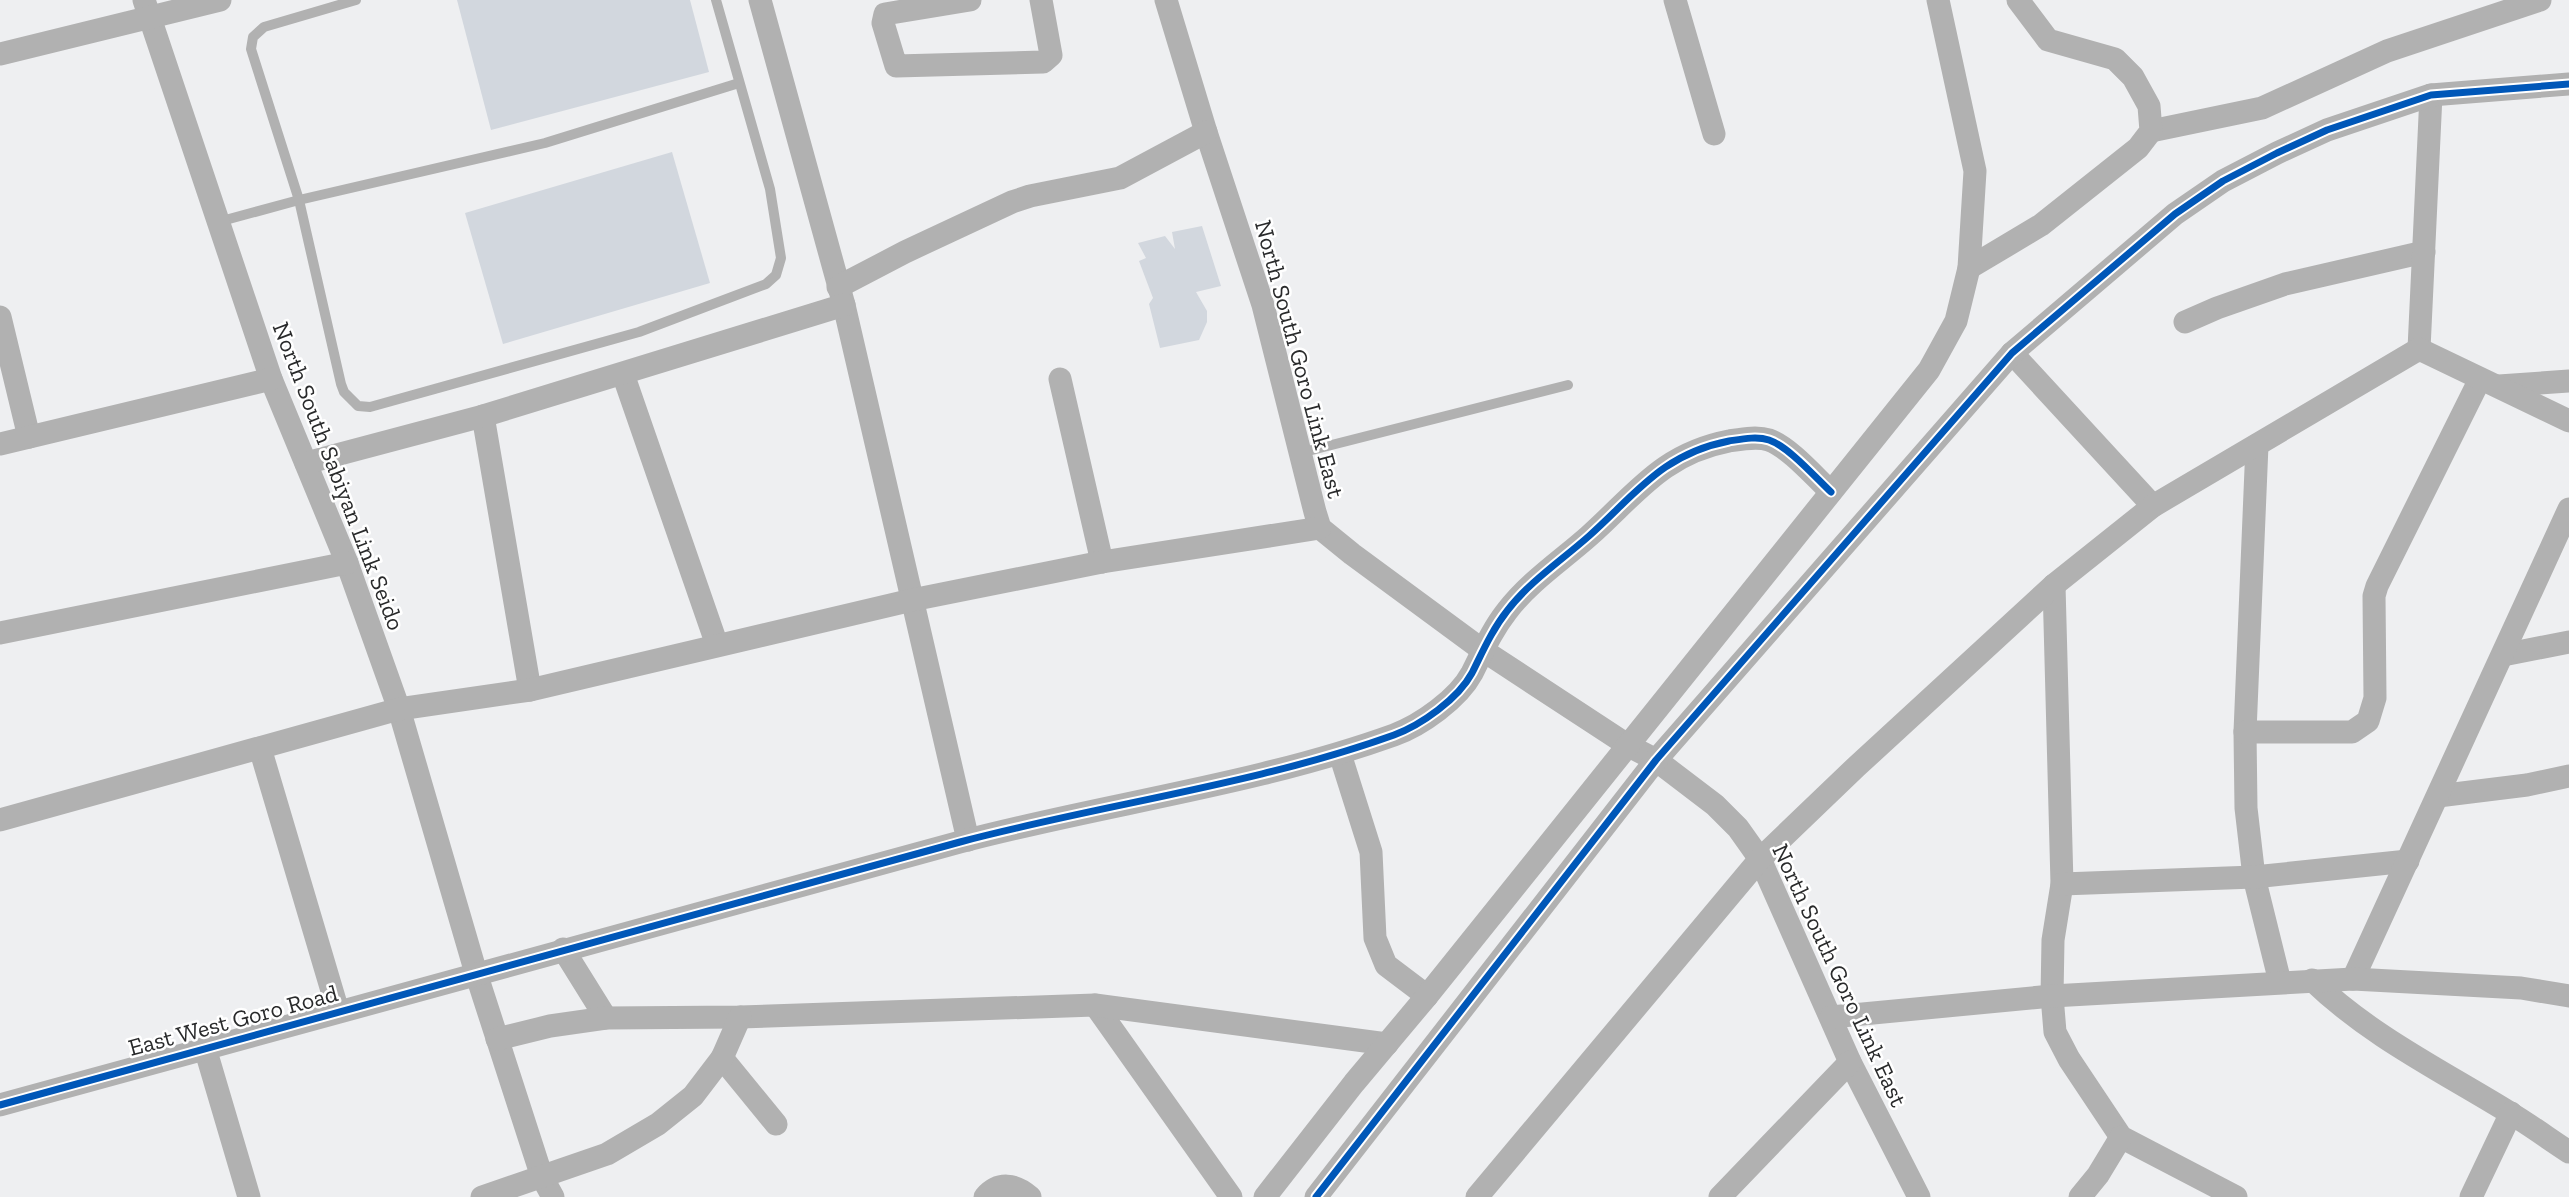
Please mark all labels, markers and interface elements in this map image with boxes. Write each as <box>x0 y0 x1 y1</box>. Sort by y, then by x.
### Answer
street label: North South Goro Link East <box>1249 217 1351 501</box>
street label: North South Sabiyan Link Seido <box>267 318 411 634</box>
street label: North South Goro Link East <box>1766 839 1914 1111</box>
street label: East West Goro Road <box>125 978 341 1062</box>

